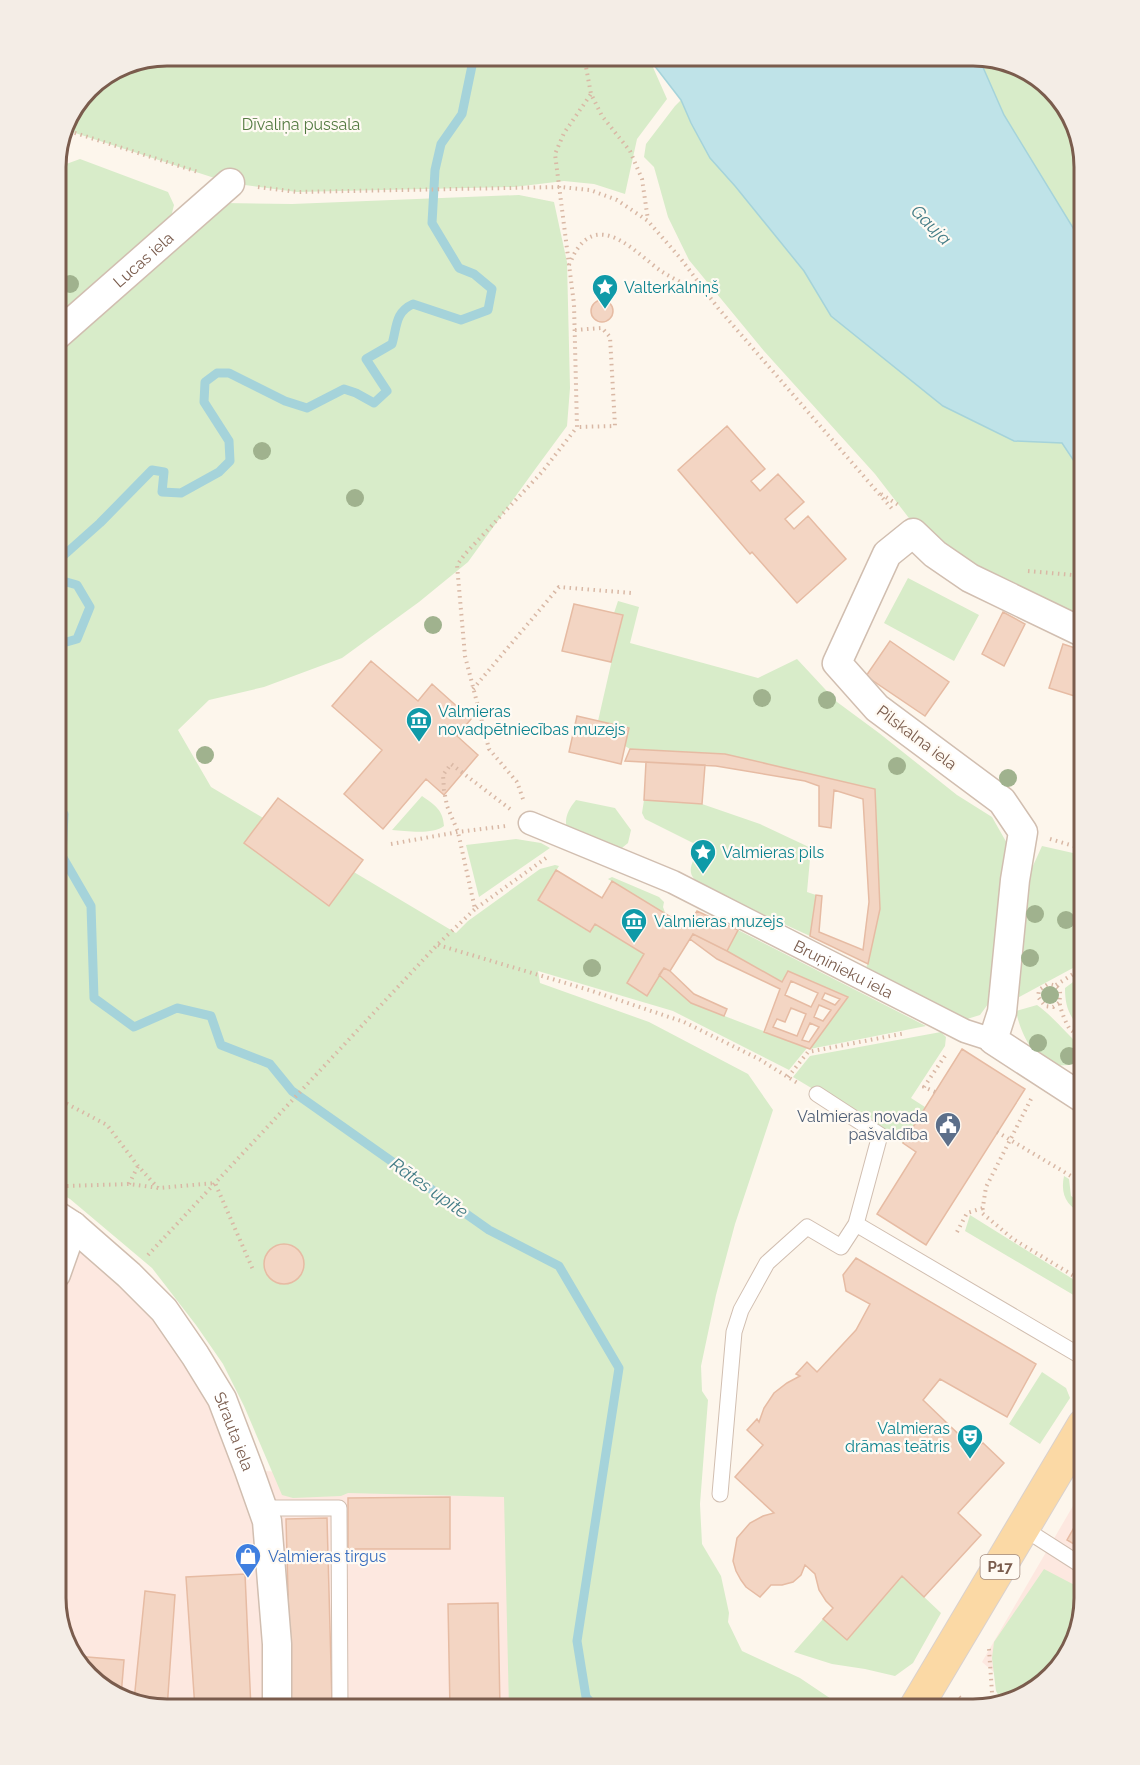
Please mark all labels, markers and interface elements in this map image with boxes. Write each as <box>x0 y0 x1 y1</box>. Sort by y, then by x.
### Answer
park label: Dīvaliņa pussala <box>242 115 360 134</box>
water label: Gauja <box>907 200 956 249</box>
street label: Lucas iela <box>109 228 178 291</box>
place icon: Valterkalniņš <box>590 272 620 310</box>
place label: Valterkalniņš <box>624 278 719 297</box>
street label: Pilskalna iela <box>873 701 960 774</box>
place label: Valmieras novadpētniecības muzejs <box>438 702 626 739</box>
museum icon: Valmieras novadpētniecības muzejs <box>404 705 434 743</box>
place icon: Valmieras pils <box>688 837 718 875</box>
place label: Valmieras pils <box>722 843 825 862</box>
museum icon: Valmieras muzejs <box>619 906 649 944</box>
place label: Valmieras muzejs <box>654 912 784 931</box>
street label: Bruņinieku iela <box>790 936 896 1003</box>
place label: Valmieras novada pašvaldība <box>797 1107 928 1144</box>
public building icon: Valmieras novada pašvaldība <box>933 1110 963 1148</box>
water label: Rātes upīte <box>386 1153 472 1222</box>
street label: Strauta iela <box>210 1388 257 1474</box>
place label: Valmieras drāmas teātris <box>845 1419 950 1456</box>
theatre icon: Valmieras drāmas teātris <box>955 1422 985 1460</box>
shop icon: Valmieras tirgus <box>233 1541 263 1579</box>
place label: Valmieras tirgus <box>268 1547 386 1566</box>
road number: P17 <box>980 1555 1020 1579</box>

